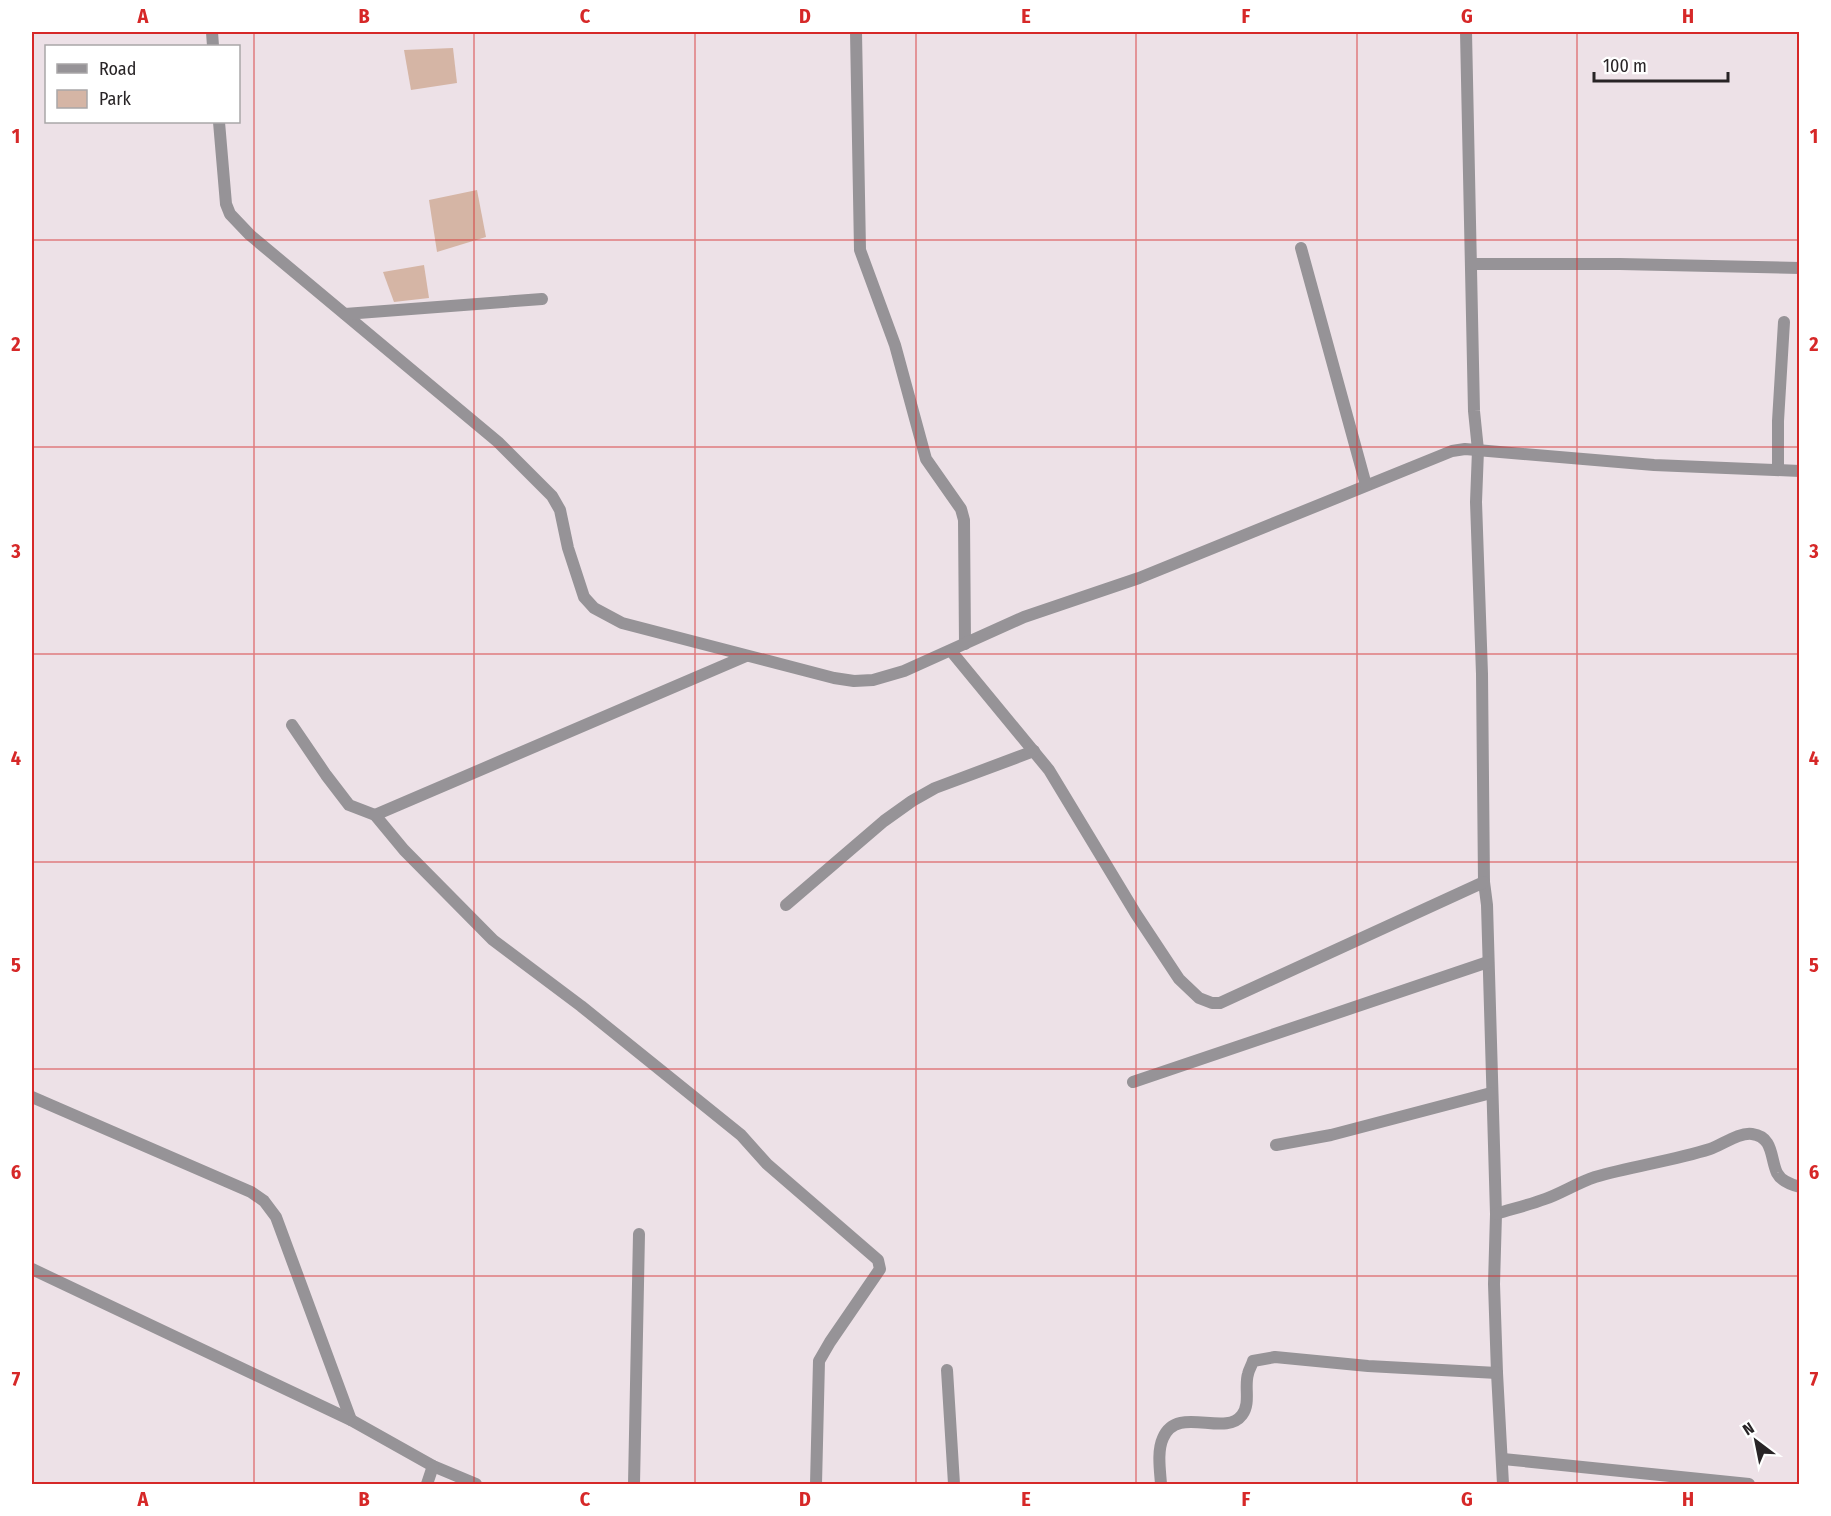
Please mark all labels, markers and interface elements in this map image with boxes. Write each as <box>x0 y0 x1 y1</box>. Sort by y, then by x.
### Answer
text: A <box>137 4 150 28</box>
text: B <box>358 4 370 28</box>
text: C <box>580 4 591 28</box>
text: D <box>799 4 811 28</box>
text: E <box>1021 4 1031 28</box>
text: F <box>1242 4 1251 28</box>
text: G <box>1461 4 1473 28</box>
text: H <box>1682 4 1694 28</box>
legend <box>45 45 240 123</box>
scale bar <box>1594 45 1728 83</box>
text: 100 m <box>1603 55 1647 77</box>
text: Road <box>99 58 136 80</box>
text: Park <box>99 88 132 110</box>
text: 1 <box>12 124 20 148</box>
text: 1 <box>1810 124 1818 148</box>
text: 2 <box>10 332 21 356</box>
text: 2 <box>1808 332 1819 356</box>
text: 3 <box>10 539 21 563</box>
text: 3 <box>1808 539 1819 563</box>
text: 4 <box>11 746 21 770</box>
text: 4 <box>1809 746 1819 770</box>
text: 5 <box>11 953 21 977</box>
text: 5 <box>1809 953 1819 977</box>
text: 6 <box>11 1160 21 1184</box>
text: 6 <box>1809 1160 1819 1184</box>
text: 7 <box>12 1367 21 1391</box>
text: 7 <box>1810 1367 1819 1391</box>
north arrow <box>1726 1411 1786 1471</box>
text: N <box>1739 1418 1757 1439</box>
text: A <box>137 1487 150 1511</box>
text: B <box>358 1487 370 1511</box>
text: C <box>580 1487 591 1511</box>
text: D <box>799 1487 811 1511</box>
text: E <box>1021 1487 1031 1511</box>
text: F <box>1242 1487 1251 1511</box>
text: G <box>1461 1487 1473 1511</box>
text: H <box>1682 1487 1694 1511</box>

